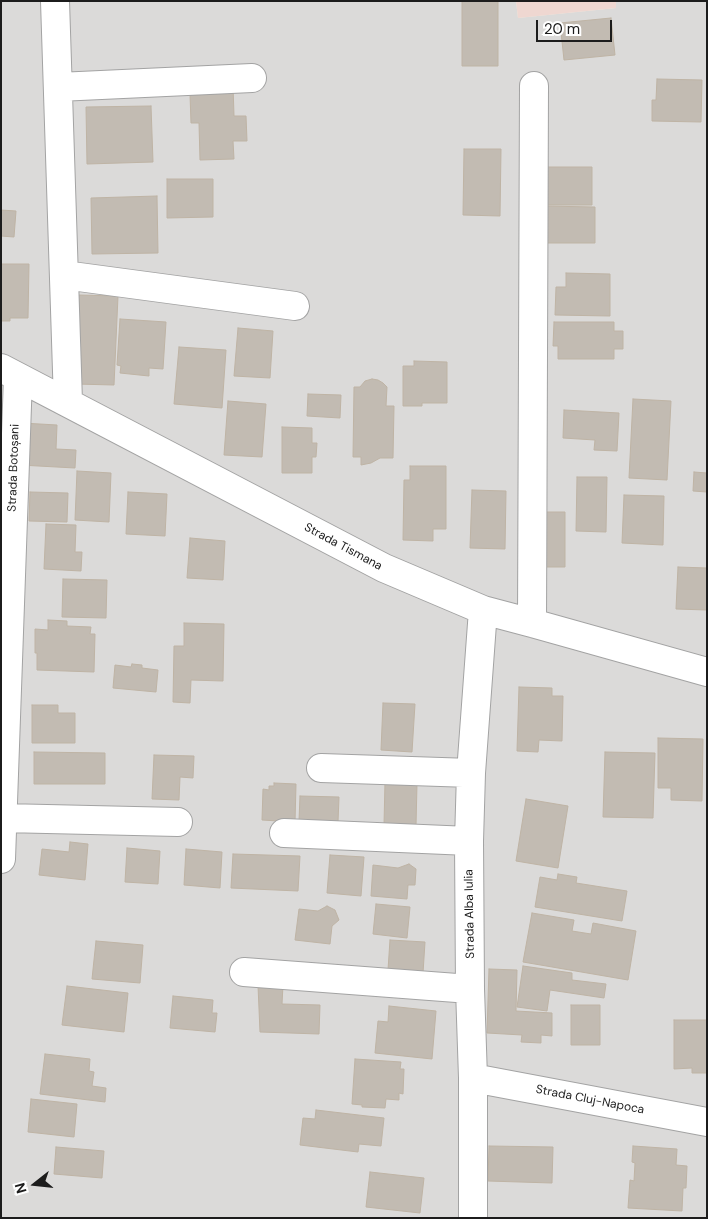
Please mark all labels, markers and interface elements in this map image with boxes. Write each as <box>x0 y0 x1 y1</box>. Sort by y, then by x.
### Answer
scale bar <box>538 10 614 42</box>
text: 20 m <box>544 19 580 39</box>
street label: Strada Botoșani <box>5 424 23 512</box>
street label: Strada Tismana <box>302 520 384 574</box>
street label: Strada Alba Iulia <box>462 869 478 959</box>
street label: Strada Cluj-Napoca <box>534 1082 646 1118</box>
north arrow <box>10 1159 60 1209</box>
text: N <box>11 1181 31 1196</box>

